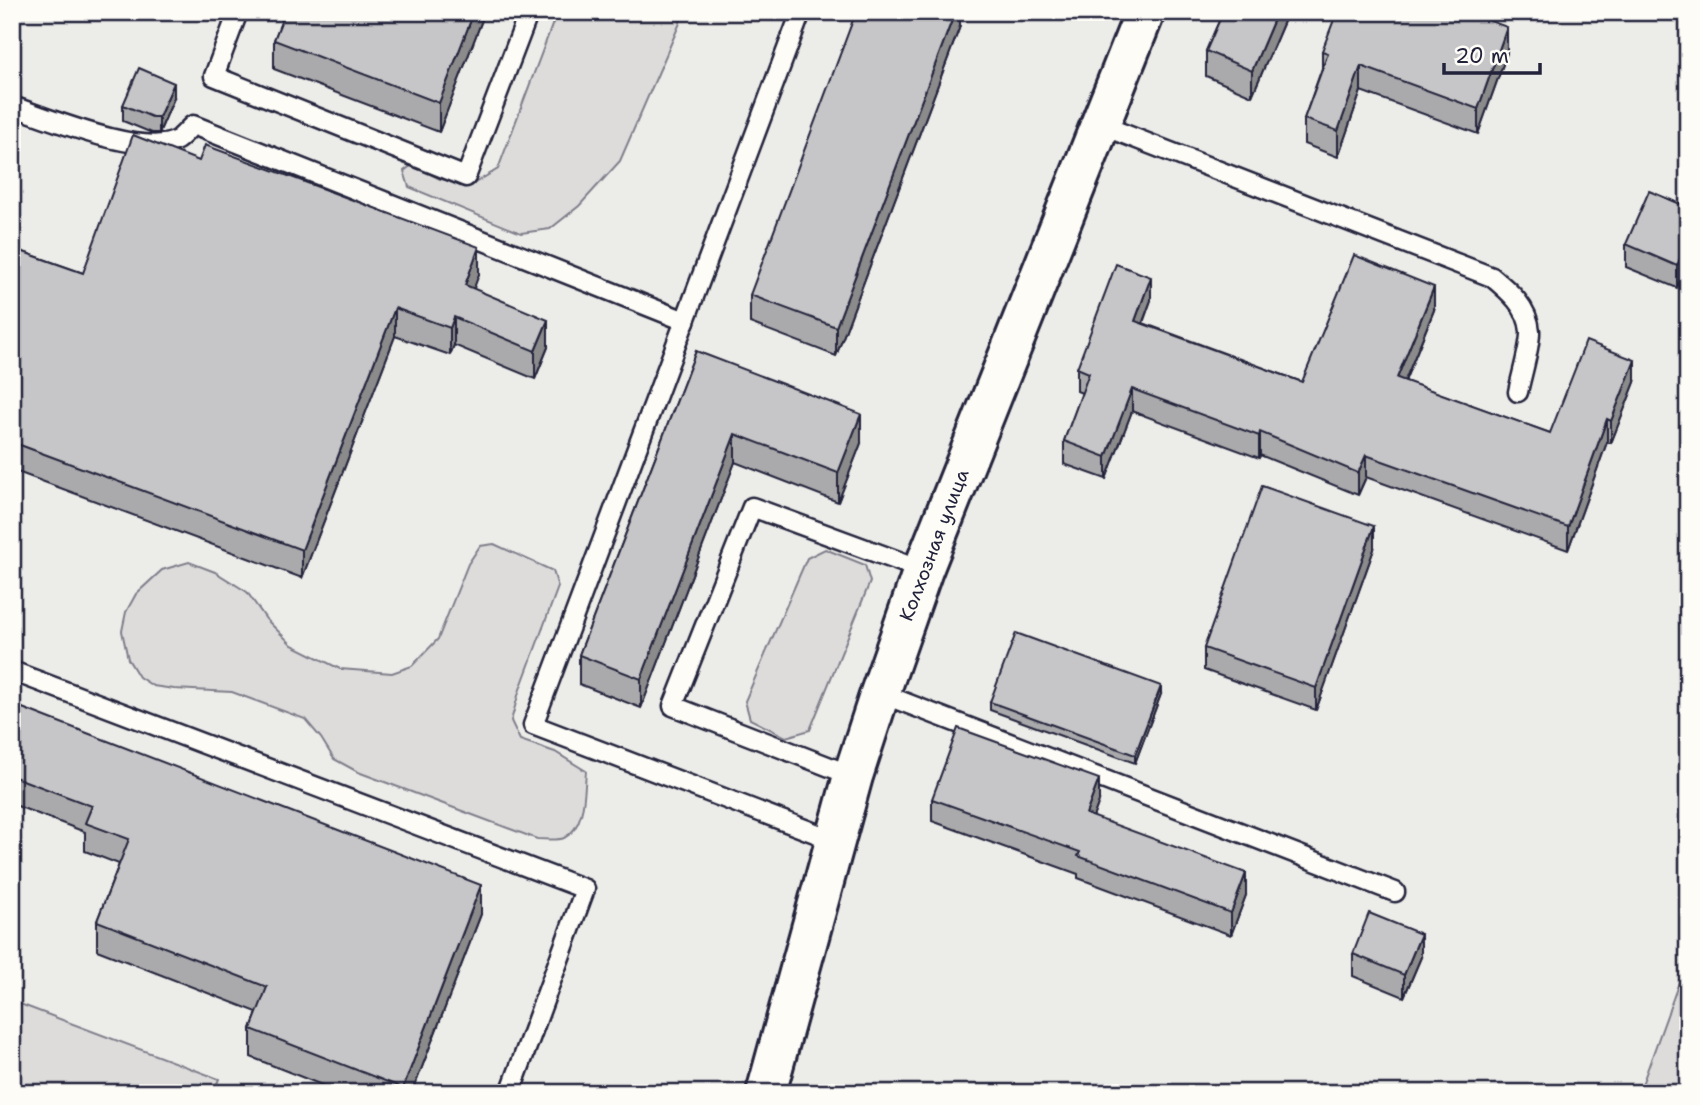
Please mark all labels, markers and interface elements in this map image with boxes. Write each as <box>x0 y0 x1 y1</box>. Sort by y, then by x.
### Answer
scale bar <box>1444 32 1541 76</box>
text: 20 m <box>1455 42 1509 70</box>
street label: Колхозная улица <box>893 465 975 625</box>

